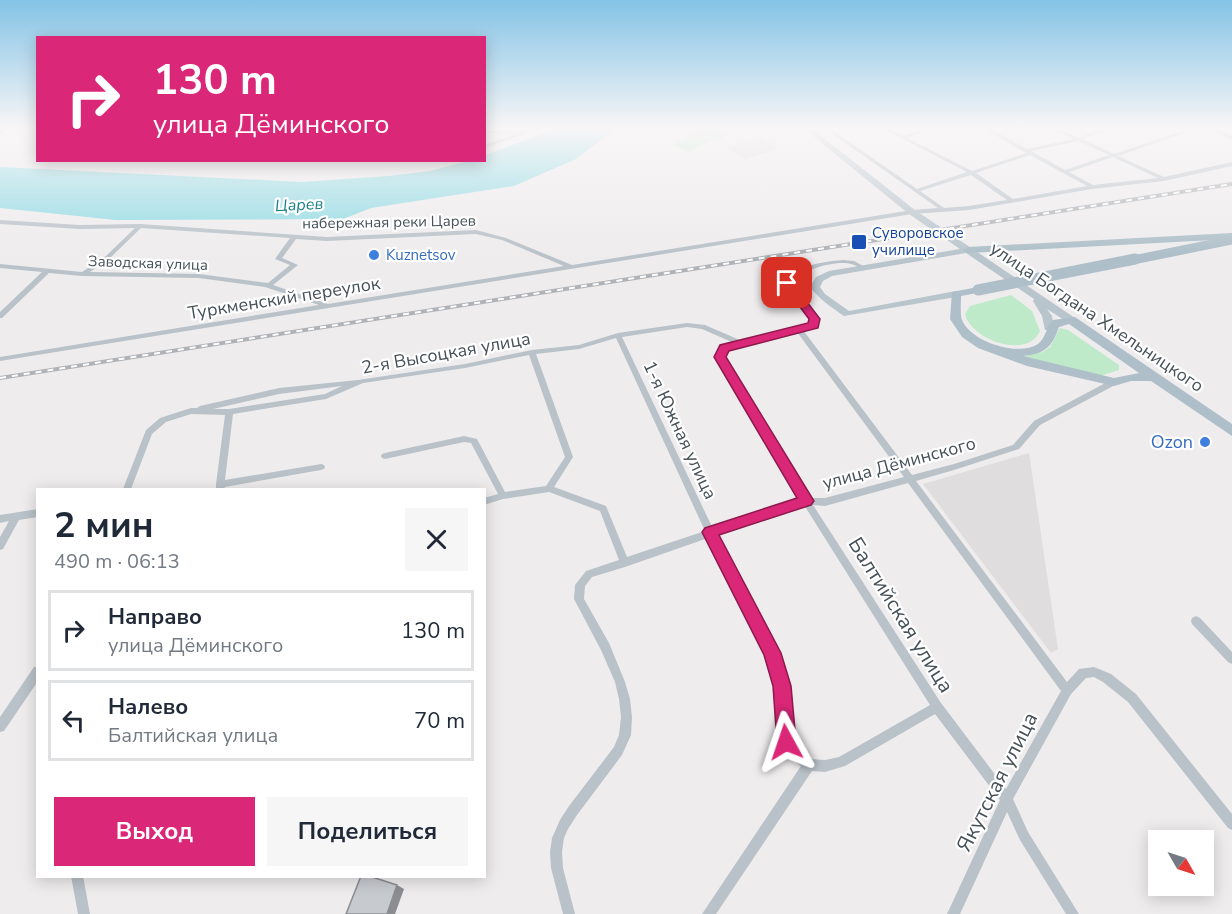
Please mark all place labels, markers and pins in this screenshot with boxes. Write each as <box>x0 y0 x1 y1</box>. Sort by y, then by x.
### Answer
place label: Суворовское училище <box>872 223 964 260</box>
marker: Суворовское училище <box>850 233 868 251</box>
place label: Kuznetsov <box>386 245 456 265</box>
marker: Kuznetsov <box>367 248 381 262</box>
pin <box>761 257 812 308</box>
place label: Ozon <box>1151 430 1193 454</box>
marker: Ozon <box>1198 435 1212 449</box>

